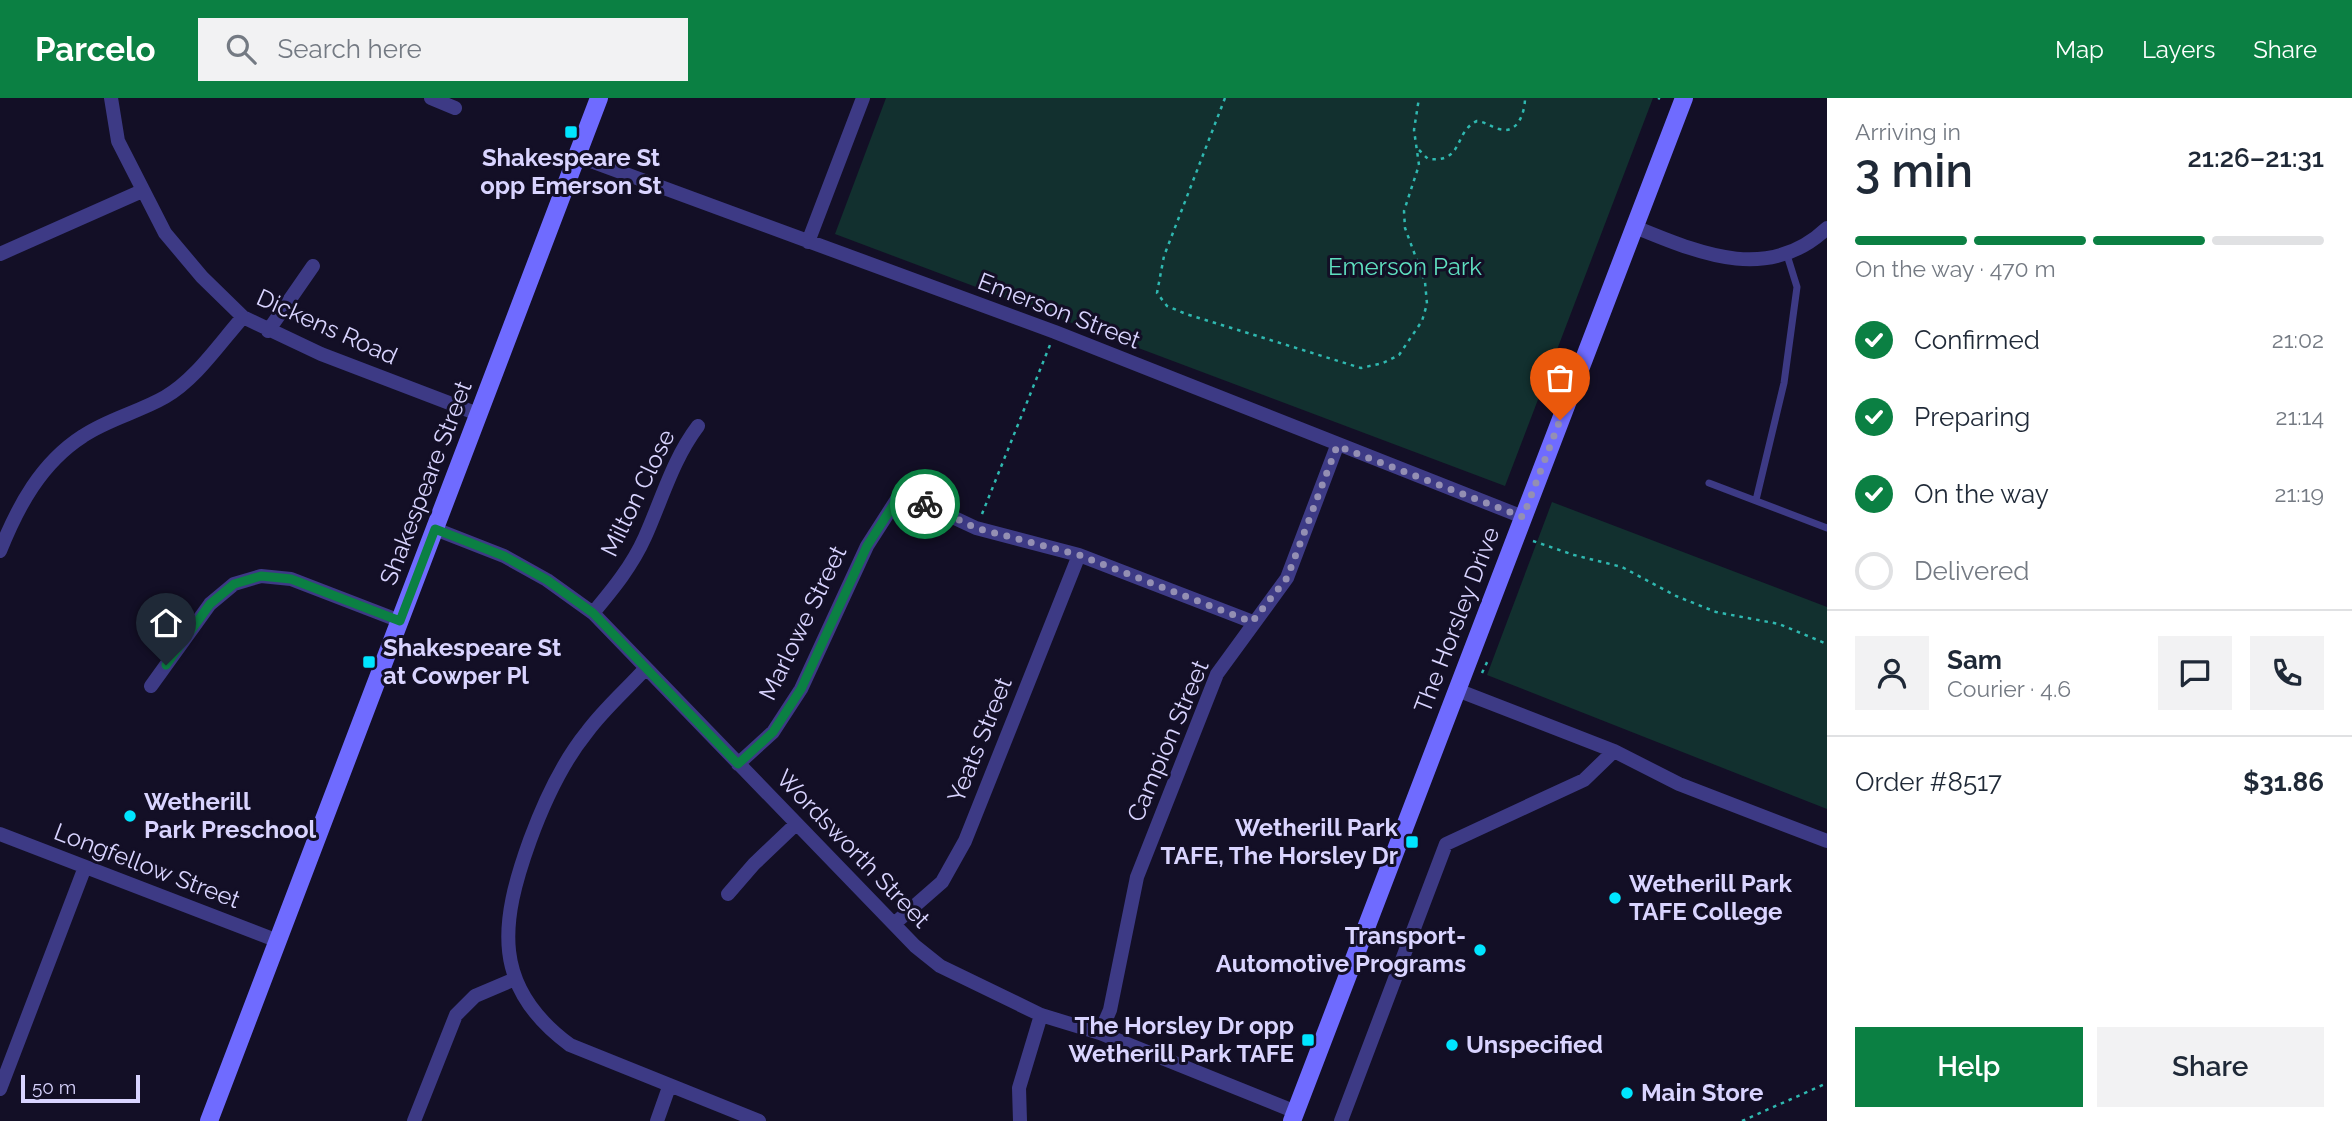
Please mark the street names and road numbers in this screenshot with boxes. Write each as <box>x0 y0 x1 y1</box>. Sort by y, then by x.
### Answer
street label: Emerson Street <box>974 266 1144 355</box>
street label: Dickens Road <box>252 283 402 370</box>
street label: Shakespeare Street <box>373 377 478 589</box>
street label: Milton Close <box>594 424 681 561</box>
street label: The Horsley Drive <box>1408 523 1505 717</box>
street label: Marlowe Street <box>753 541 853 705</box>
street label: Campion Street <box>1120 656 1215 826</box>
street label: Yeats Street <box>941 673 1018 807</box>
street label: Wordsworth Street <box>770 764 936 934</box>
street label: Longfellow Street <box>50 817 244 914</box>

